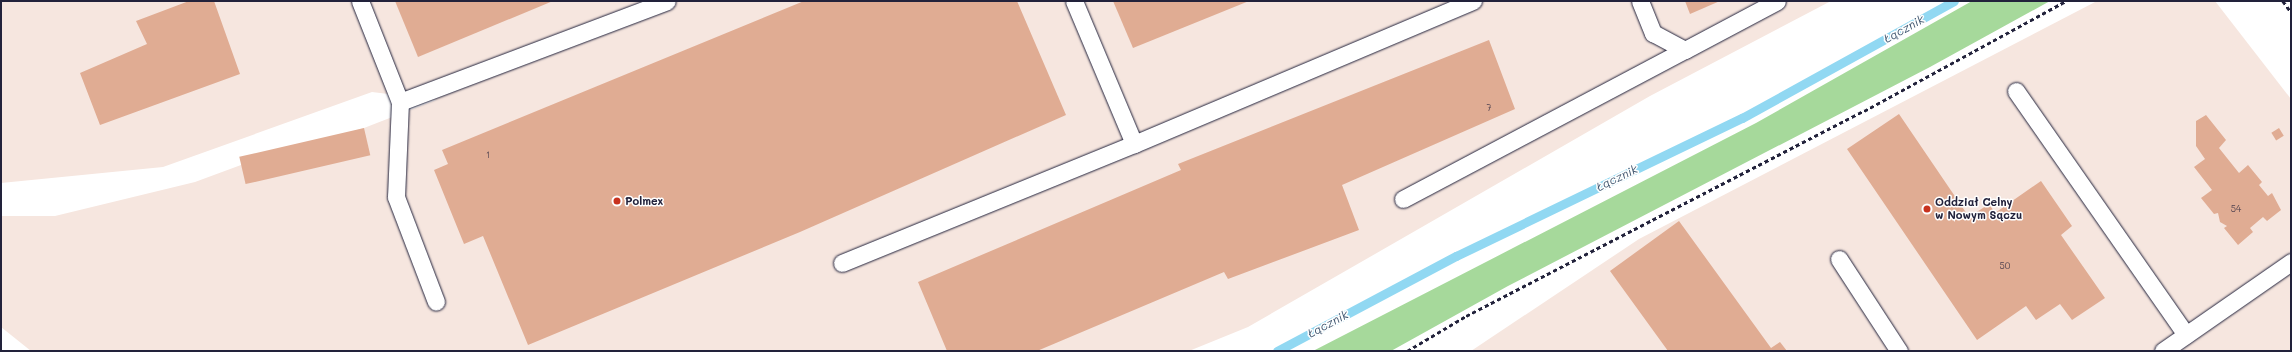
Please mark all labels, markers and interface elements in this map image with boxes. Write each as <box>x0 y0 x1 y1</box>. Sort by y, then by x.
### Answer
water label: Łącznik <box>1881 12 1927 46</box>
house number: 7 <box>1486 103 1492 113</box>
house number: 1 <box>486 150 490 160</box>
water label: Łącznik <box>1594 162 1640 194</box>
place label: Polmex <box>625 194 663 208</box>
marker: Polmex <box>612 196 622 206</box>
place label: Oddział Celny w Nowym Sączu <box>1935 196 2022 222</box>
marker: Oddział Celny w Nowym Sączu <box>1922 204 1932 214</box>
house number: 54 <box>2231 204 2241 214</box>
house number: 50 <box>2000 261 2010 271</box>
water label: Łącznik <box>1305 307 1351 341</box>

